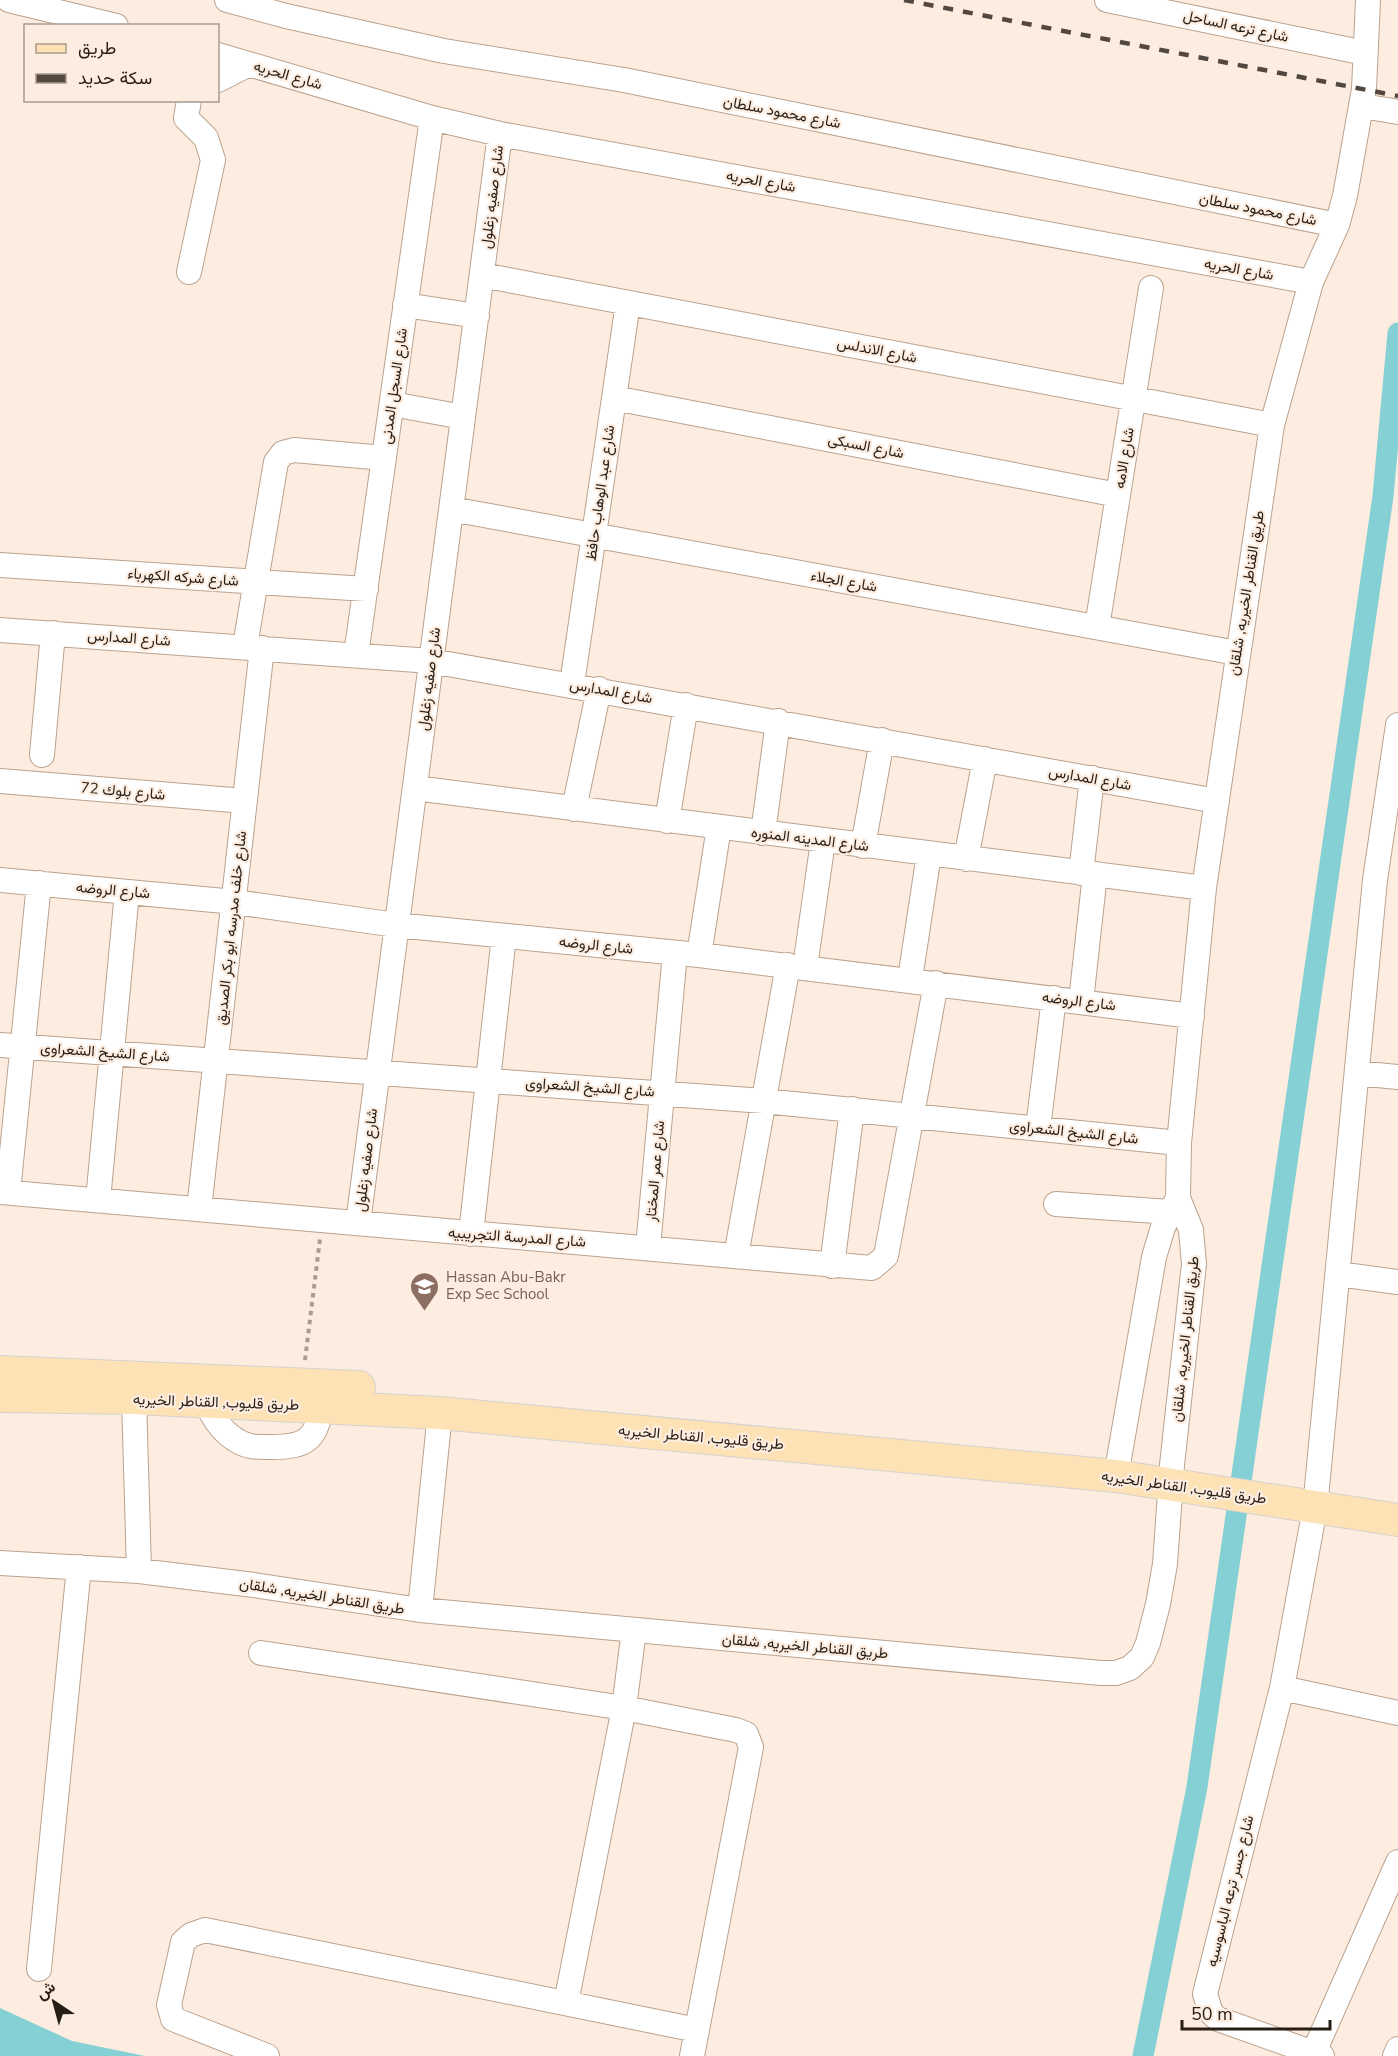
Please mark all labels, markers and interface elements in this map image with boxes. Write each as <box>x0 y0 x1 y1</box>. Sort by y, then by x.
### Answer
street label: شارع ترعه الساحل <box>1181 5 1291 48</box>
legend <box>24 24 219 102</box>
text: طريق <box>78 36 116 60</box>
street label: شارع الحريه <box>251 56 325 95</box>
text: سكة حديد <box>78 66 152 90</box>
street label: شارع محمود سلطان <box>721 91 843 134</box>
street label: شارع صفيه زغلول <box>476 144 509 250</box>
street label: شارع الحريه <box>724 165 798 198</box>
street label: شارع محمود سلطان <box>1197 188 1319 231</box>
street label: شارع الحريه <box>1202 253 1276 286</box>
street label: شارع السجل المدنى <box>376 327 413 445</box>
street label: شارع الاندلس <box>835 332 919 369</box>
street label: شارع عبد الوهاب حافظ <box>581 424 620 562</box>
street label: شارع الامه <box>1109 426 1140 490</box>
street label: شارع السبكى <box>826 429 906 464</box>
street label: طريق القناطر الخيريه, شلقان <box>1223 509 1269 677</box>
street label: شارع شركه الكهرباء <box>127 563 239 592</box>
street label: شارع الجلاء <box>809 565 879 598</box>
street label: شارع المدارس <box>87 625 172 652</box>
street label: شارع صفيه زغلول <box>413 626 446 732</box>
street label: شارع المدارس <box>568 674 654 709</box>
street label: شارع المدارس <box>1047 761 1133 796</box>
street label: شارع بلوك 72 <box>80 777 166 806</box>
street label: شارع المدينه المنوره <box>750 822 870 857</box>
street label: شارع خلف مدرسه ابو بكر الصديق <box>211 830 252 1026</box>
street label: شارع الروضه <box>75 877 151 904</box>
street label: شارع الروضه <box>558 931 634 960</box>
street label: شارع الروضه <box>1041 987 1117 1016</box>
street label: شارع الشيخ الشعراوى <box>40 1038 170 1068</box>
street label: شارع الشيخ الشعراوى <box>525 1073 655 1103</box>
street label: شارع صفيه زغلول <box>350 1107 383 1213</box>
street label: شارع الشيخ الشعراوى <box>1008 1115 1140 1150</box>
street label: شارع عمر المختار <box>641 1119 670 1224</box>
street label: شارع المدرسة التجريبيه <box>447 1222 587 1253</box>
street label: طريق القناطر الخيريه, شلقان <box>1166 1255 1204 1423</box>
place label: Hassan Abu-Bakr Exp Sec School <box>446 1267 566 1304</box>
school or university icon: Hassan Abu-Bakr Exp Sec School <box>409 1270 441 1312</box>
street label: طريق قليوب, القناطر الخيريه <box>132 1389 300 1415</box>
street label: طريق قليوب, القناطر الخيريه <box>617 1420 785 1454</box>
street label: طريق قليوب, القناطر الخيريه <box>1100 1466 1268 1509</box>
street label: طريق القناطر الخيريه, شلقان <box>238 1573 406 1619</box>
street label: طريق القناطر الخيريه, شلقان <box>721 1629 889 1663</box>
street label: شارع جسر ترعه الباسوسيه <box>1201 1813 1260 1969</box>
north arrow <box>24 1972 84 2032</box>
text: ش <box>32 1976 60 2005</box>
scale bar <box>1182 1993 1330 2031</box>
text: 50 m <box>1191 2002 1233 2026</box>

